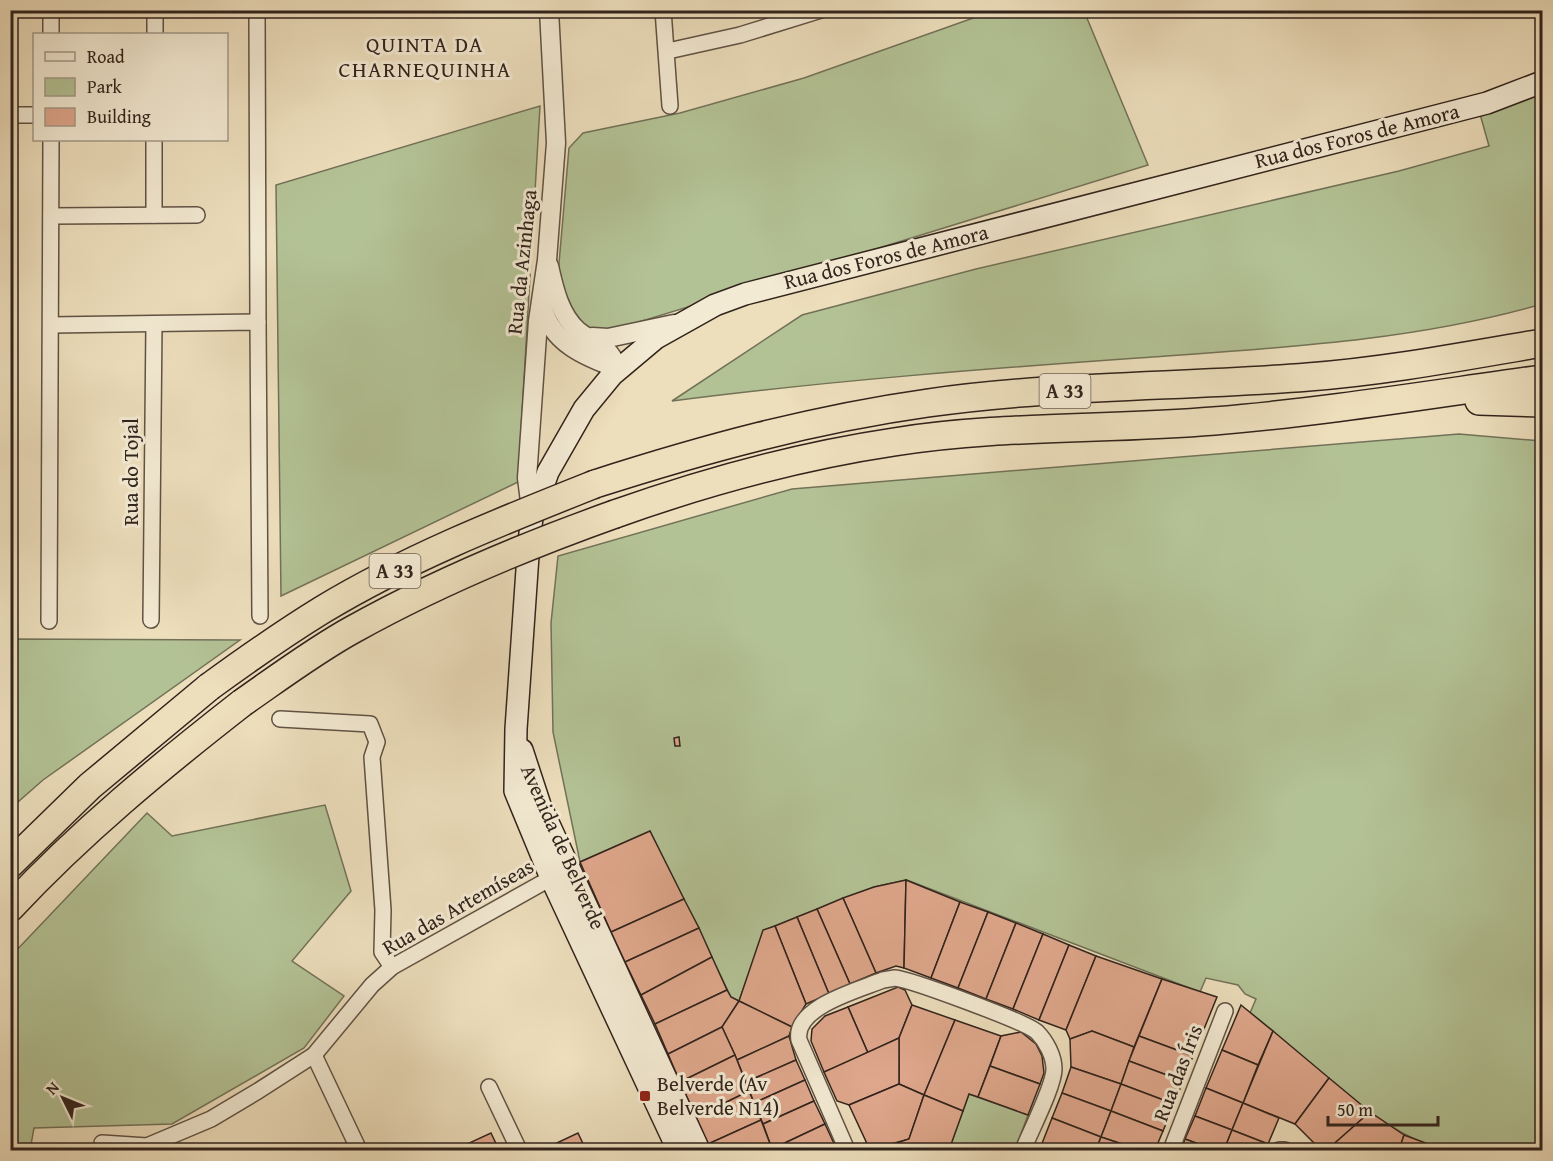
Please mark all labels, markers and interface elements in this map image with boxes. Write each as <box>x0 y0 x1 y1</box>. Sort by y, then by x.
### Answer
district label: QUINTA DA CHARNEQUINHA <box>338 28 512 85</box>
legend <box>33 33 228 141</box>
text: Road <box>87 43 125 70</box>
text: Park <box>87 73 123 100</box>
street label: Rua dos Foros de Amora <box>1251 95 1462 176</box>
text: Building <box>87 103 151 130</box>
street label: Rua da Azinhaga <box>498 188 545 336</box>
street label: Rua dos Foros de Amora <box>780 216 991 297</box>
road number: A 33 <box>1040 374 1090 408</box>
street label: Rua do Tojal <box>115 418 146 526</box>
road number: A 33 <box>370 554 420 588</box>
street label: Avenida de Belverde <box>513 759 614 934</box>
street label: Rua das Artemíseas <box>376 851 539 963</box>
street label: Rua das Íris <box>1145 1020 1210 1126</box>
north arrow <box>33 1068 93 1128</box>
place label: Belverde (Av Belverde N14) <box>657 1068 779 1123</box>
text: N <box>40 1075 65 1100</box>
marker: Belverde (Av Belverde N14) <box>638 1089 652 1103</box>
scale bar <box>1328 1089 1438 1127</box>
text: 50 m <box>1337 1096 1373 1123</box>

